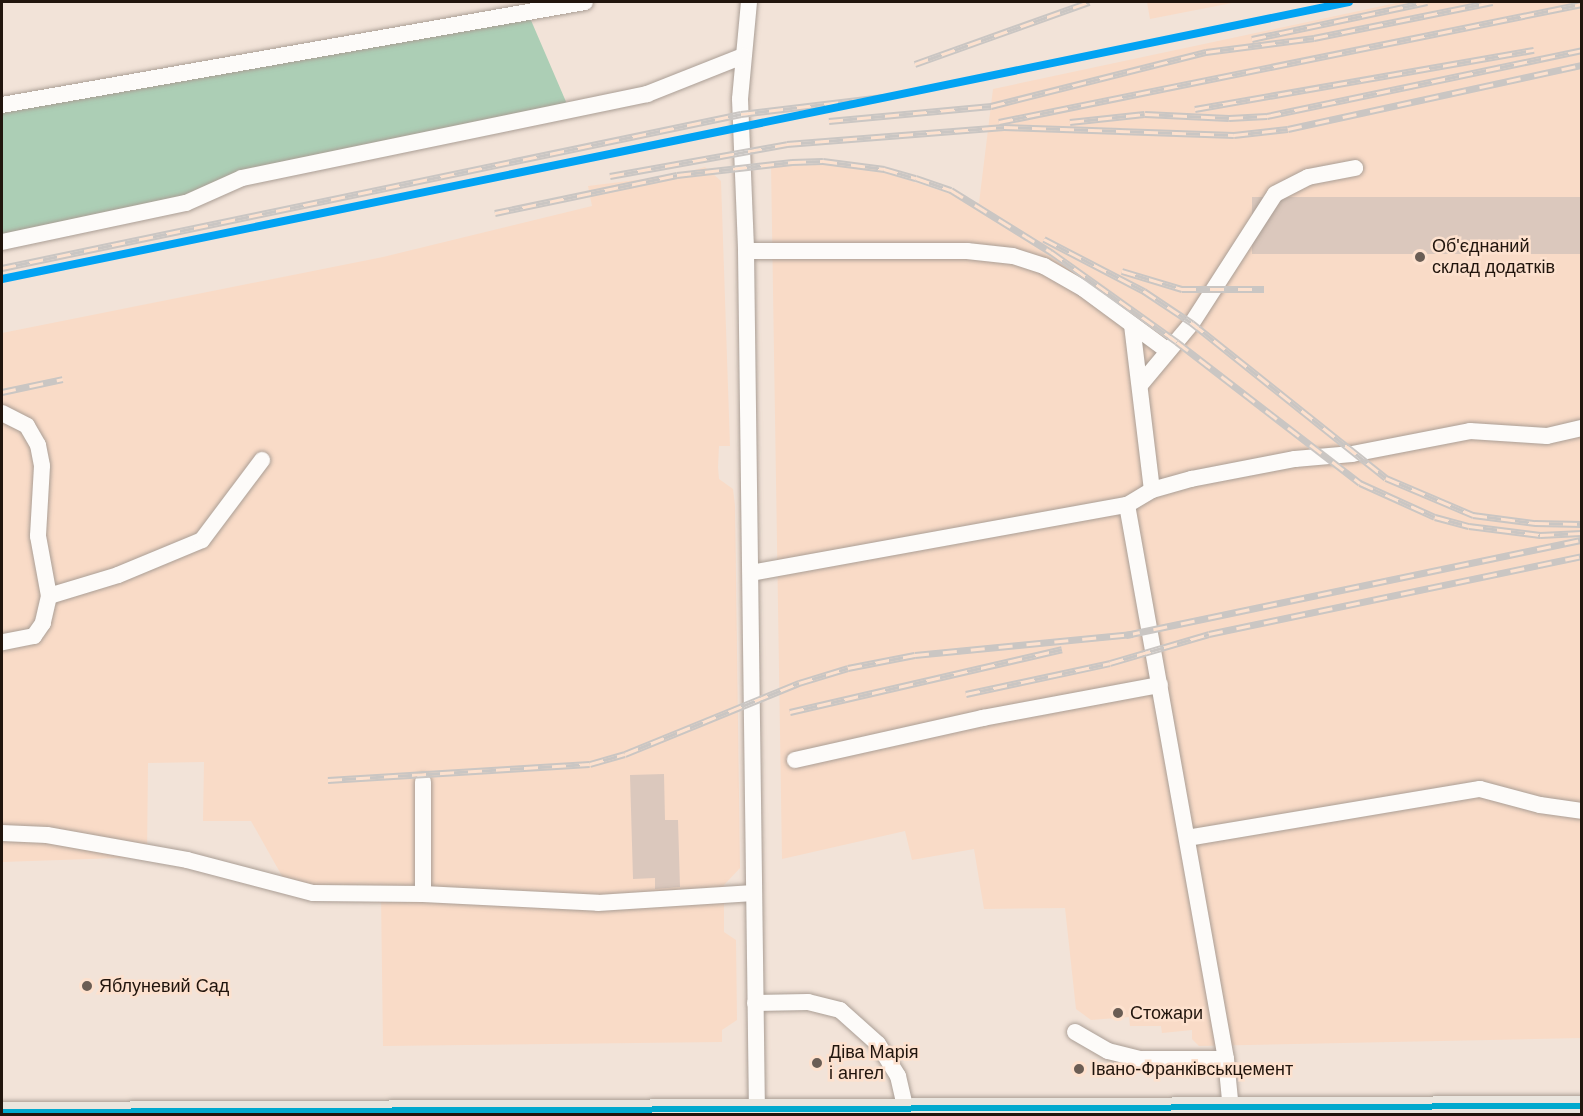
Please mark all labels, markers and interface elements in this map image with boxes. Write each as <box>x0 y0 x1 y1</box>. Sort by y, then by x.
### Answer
place label: Об'єднаний склад додатків <box>1432 236 1555 278</box>
marker: Об'єднаний склад додатків <box>1413 250 1427 264</box>
place label: Яблуневий Сад <box>99 975 229 997</box>
marker: Яблуневий Сад <box>80 979 94 993</box>
place label: Стожари <box>1130 1002 1203 1024</box>
marker: Стожари <box>1111 1006 1125 1020</box>
place label: Діва Марія і ангел <box>829 1042 919 1084</box>
marker: Діва Марія і ангел <box>810 1056 824 1070</box>
place label: Івано-Франківськцемент <box>1091 1058 1293 1080</box>
marker: Івано-Франківськцемент <box>1072 1062 1086 1076</box>

